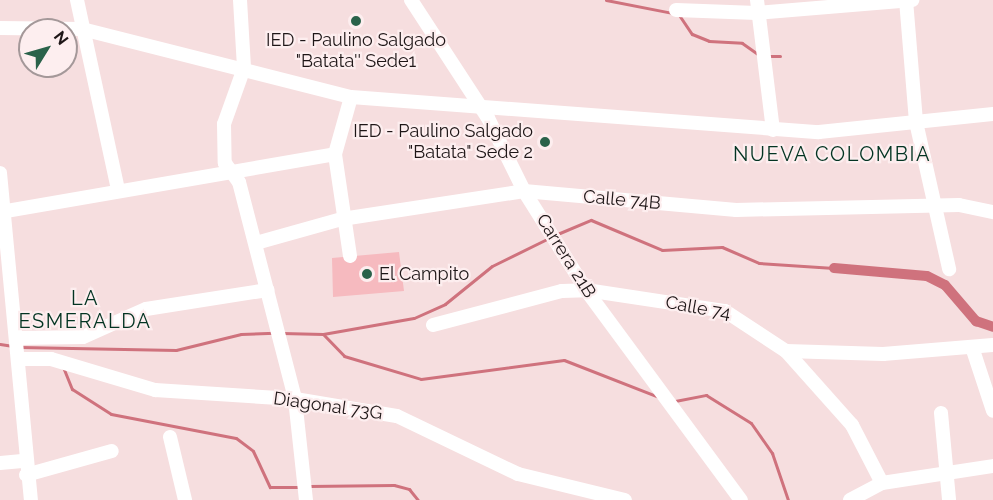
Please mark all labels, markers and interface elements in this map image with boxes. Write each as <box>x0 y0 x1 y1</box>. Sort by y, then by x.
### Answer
marker: IED - Paulino Salgado "Batata'' Sede1 <box>349 14 363 28</box>
north arrow <box>18 18 78 78</box>
text: N <box>50 27 72 49</box>
place label: IED - Paulino Salgado "Batata'' Sede1 <box>266 30 446 72</box>
place label: IED - Paulino Salgado "Batata" Sede 2 <box>353 121 533 164</box>
marker: IED - Paulino Salgado "Batata" Sede 2 <box>538 135 552 149</box>
district label: NUEVA COLOMBIA <box>733 142 931 166</box>
street label: Calle 74B <box>582 186 662 214</box>
street label: Carrera 21B <box>532 210 600 302</box>
place label: El Campito <box>379 263 470 285</box>
marker: El Campito <box>360 267 374 281</box>
district label: LA ESMERALDA <box>19 286 151 333</box>
street label: Calle 74 <box>664 292 732 324</box>
street label: Diagonal 73G <box>272 388 384 424</box>

